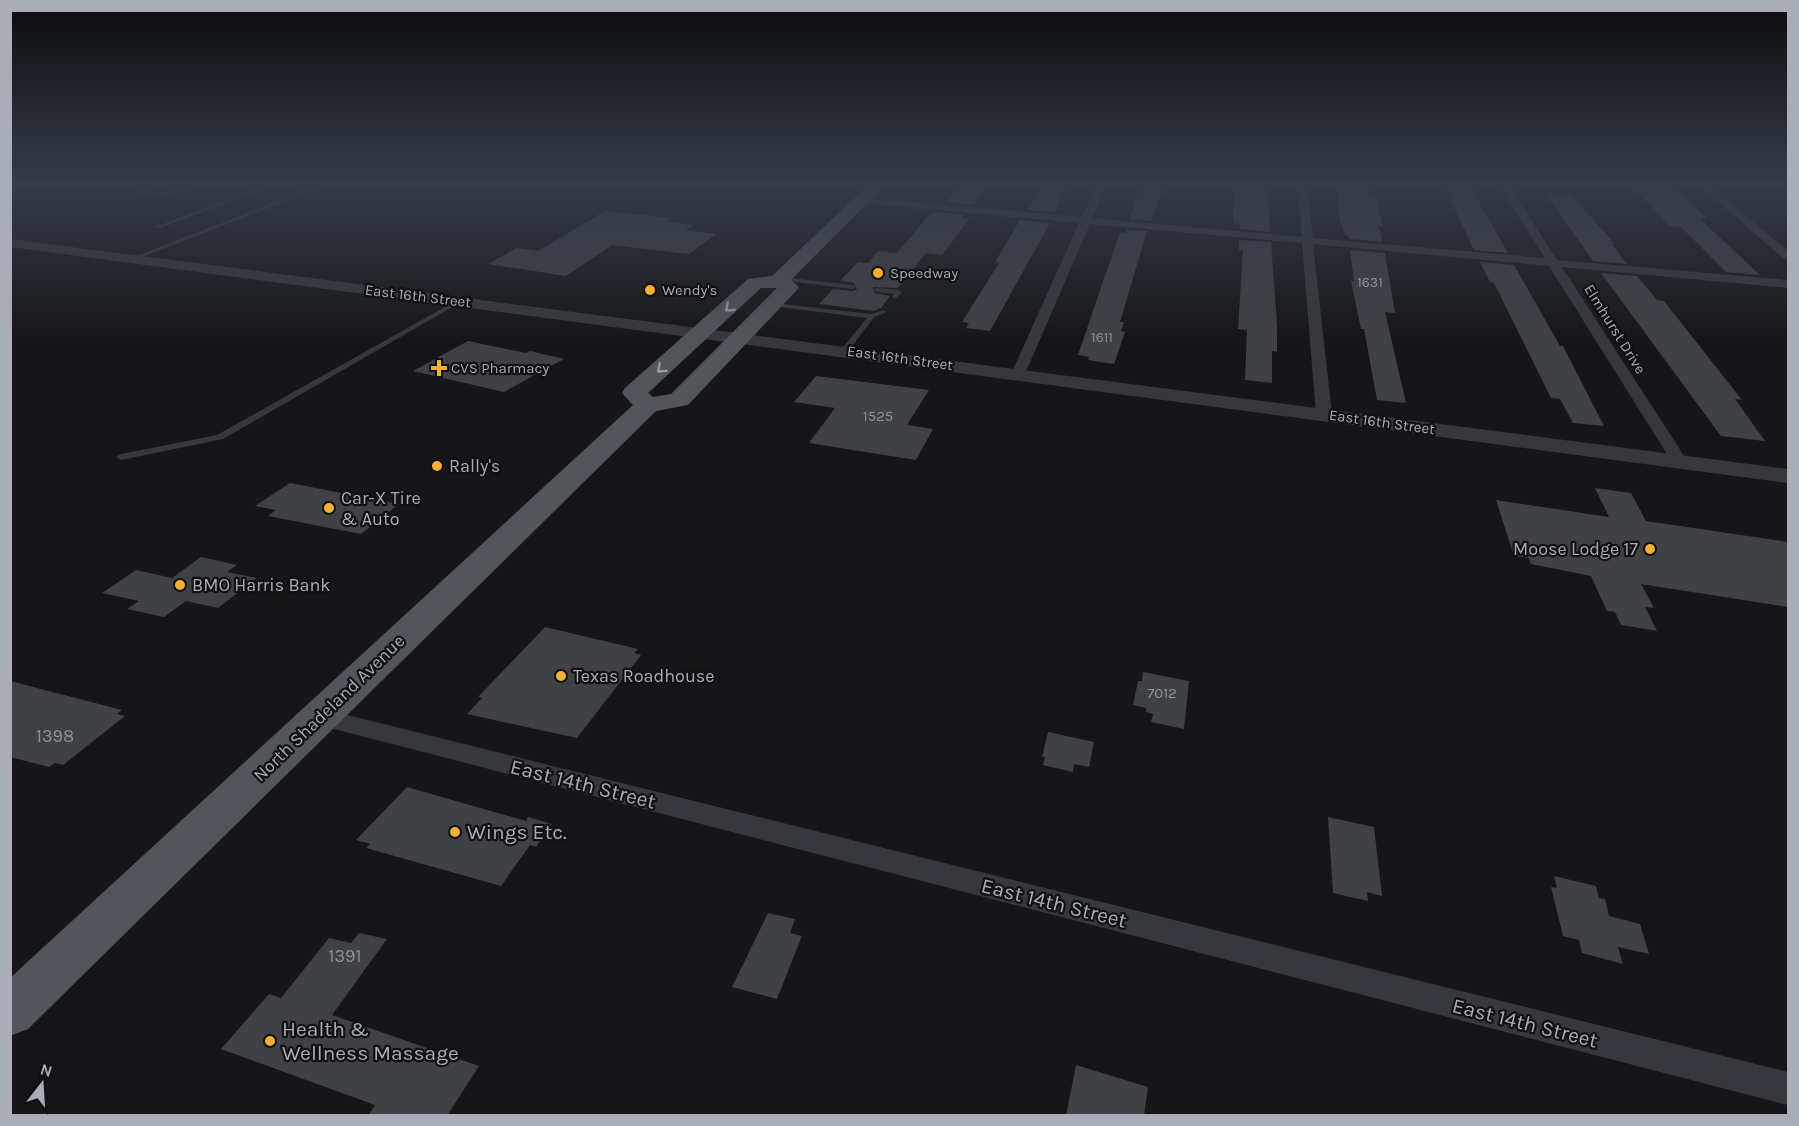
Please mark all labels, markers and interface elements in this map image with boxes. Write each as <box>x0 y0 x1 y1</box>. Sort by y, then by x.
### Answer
place label: Speedway <box>890 264 958 282</box>
marker: Speedway <box>871 266 885 280</box>
house number: 1631 <box>1357 274 1383 291</box>
street label: East 16th Street <box>364 281 472 311</box>
place label: Wendy's <box>662 281 717 299</box>
street label: Elmhurst Drive <box>1580 281 1650 377</box>
marker: Wendy's <box>643 283 657 297</box>
one-way arrow <box>725 301 735 312</box>
house number: 1611 <box>1091 329 1113 346</box>
street label: East 16th Street <box>846 342 954 374</box>
place label: CVS Pharmacy <box>451 359 549 377</box>
marker: CVS Pharmacy <box>432 361 446 375</box>
one-way arrow <box>658 362 668 373</box>
street label: East 16th Street <box>1328 406 1436 438</box>
house number: 1525 <box>863 407 893 425</box>
place label: Rally's <box>449 455 500 477</box>
marker: Rally's <box>430 459 444 473</box>
place label: Car-X Tire & Auto <box>341 487 421 530</box>
marker: Car-X Tire & Auto <box>322 501 336 515</box>
place label: Moose Lodge 17 <box>1513 538 1639 560</box>
marker: Moose Lodge 17 <box>1643 542 1657 556</box>
place label: BMO Harris Bank <box>192 574 330 596</box>
marker: BMO Harris Bank <box>173 578 187 592</box>
street label: North Shadeland Avenue <box>249 630 409 786</box>
place label: Texas Roadhouse <box>573 665 715 687</box>
marker: Texas Roadhouse <box>554 669 568 683</box>
house number: 7012 <box>1147 684 1177 702</box>
house number: 1398 <box>36 725 74 747</box>
street label: East 14th Street <box>508 754 658 814</box>
place label: Wings Etc. <box>467 820 567 844</box>
marker: Wings Etc. <box>448 825 462 839</box>
street label: East 14th Street <box>979 873 1129 933</box>
house number: 1391 <box>329 945 361 967</box>
street label: East 14th Street <box>1450 993 1600 1053</box>
place label: Health & Wellness Massage <box>282 1017 459 1065</box>
marker: Health & Wellness Massage <box>263 1034 277 1048</box>
north arrow <box>12 1054 72 1114</box>
text: N <box>38 1059 55 1081</box>

